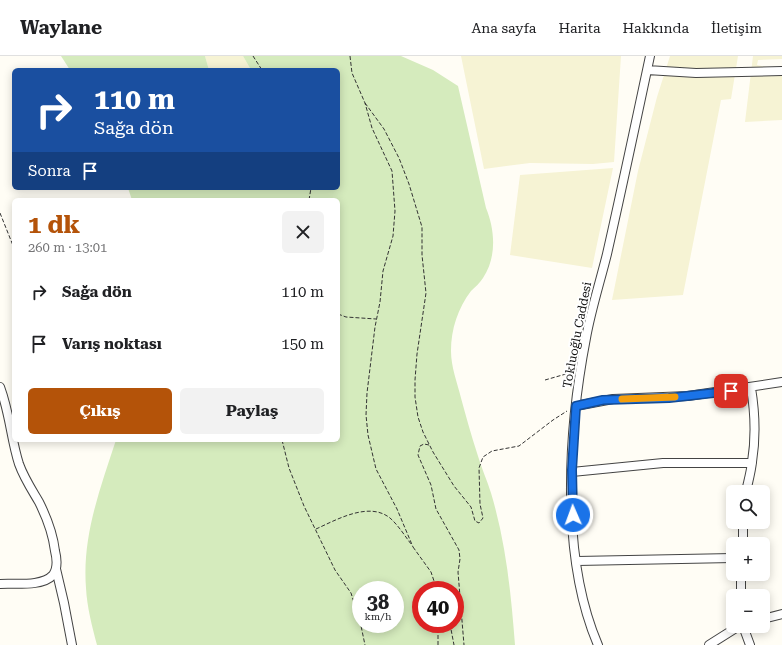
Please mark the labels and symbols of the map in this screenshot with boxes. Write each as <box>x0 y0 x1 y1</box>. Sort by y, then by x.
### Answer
street label: Tokluoğlu Caddesi <box>560 281 594 389</box>
pin <box>714 374 748 408</box>
position arrow <box>552 494 594 536</box>
speed limit sign: 40 <box>412 581 464 633</box>

